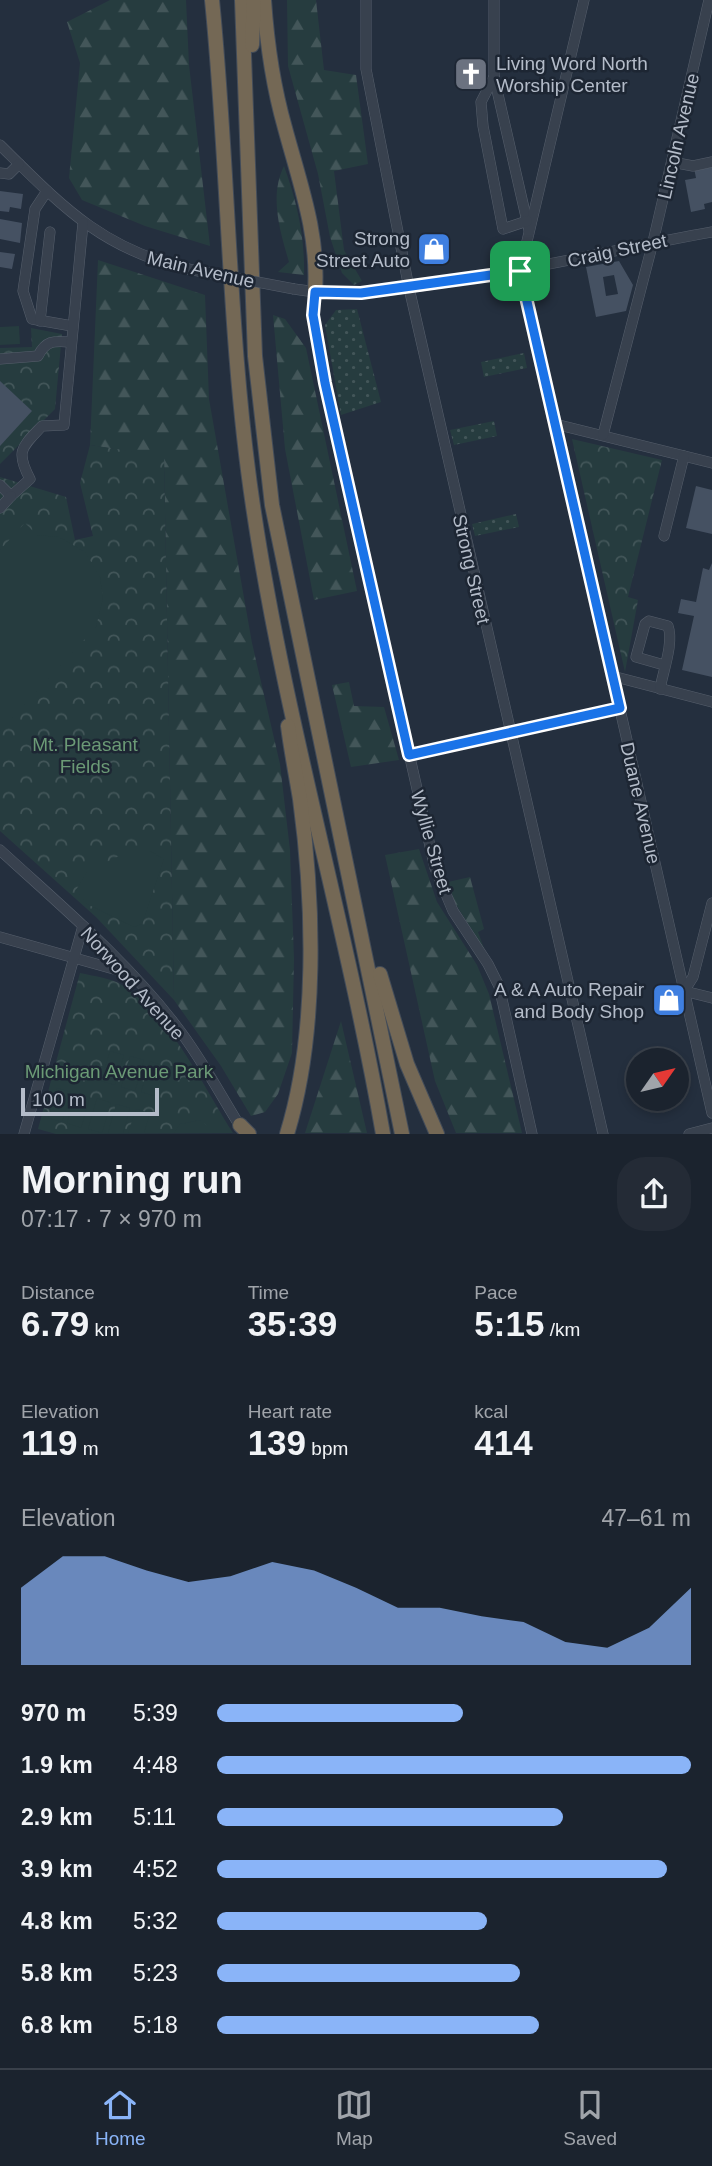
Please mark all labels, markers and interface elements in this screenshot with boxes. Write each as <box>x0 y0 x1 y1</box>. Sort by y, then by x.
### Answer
place label: Living Word North Worship Center <box>496 53 648 96</box>
church icon: Living Word North Worship Center <box>452 55 490 93</box>
street label: Lincoln Avenue <box>654 71 703 201</box>
place label: Strong Street Auto <box>316 228 410 271</box>
shop icon: Strong Street Auto <box>415 230 453 268</box>
street label: Craig Street <box>565 230 670 271</box>
pin <box>490 241 550 301</box>
street label: Main Avenue <box>145 247 257 292</box>
icon: arrive <box>501 252 539 290</box>
street label: Strong Street <box>449 512 494 627</box>
park label: Mt. Pleasant Fields <box>32 734 139 777</box>
street label: Duane Avenue <box>616 740 665 866</box>
street label: Wyllie Street <box>407 788 456 897</box>
street label: Norwood Avenue <box>77 923 189 1044</box>
place label: A & A Auto Repair and Body Shop <box>494 979 645 1022</box>
shop icon: A & A Auto Repair and Body Shop <box>650 981 688 1019</box>
north arrow <box>626 1048 690 1111</box>
map controls <box>626 1048 689 1111</box>
park label: Michigan Avenue Park <box>25 1061 214 1082</box>
scale bar <box>21 1084 159 1116</box>
text: 100 m <box>32 1089 85 1110</box>
button: share <box>617 1157 691 1231</box>
text: Morning run <box>21 1159 243 1201</box>
text: 07:17 · 7 × 970 m <box>21 1206 202 1232</box>
text: Distance <box>21 1282 95 1303</box>
text: Time <box>248 1282 289 1303</box>
text: Pace <box>474 1282 518 1303</box>
text: 6.79 <box>21 1304 89 1343</box>
text: 35:39 <box>248 1304 337 1343</box>
text: 5:15 <box>474 1304 544 1343</box>
text: km <box>89 1319 120 1340</box>
text: /km <box>544 1319 580 1340</box>
text: Elevation <box>21 1401 99 1422</box>
text: Heart rate <box>248 1401 332 1422</box>
text: kcal <box>474 1401 508 1422</box>
text: 119 <box>21 1423 77 1462</box>
text: 139 <box>248 1423 306 1462</box>
text: 414 <box>474 1423 533 1462</box>
text: m <box>77 1438 99 1459</box>
text: bpm <box>306 1438 348 1459</box>
text: Elevation <box>21 1505 116 1531</box>
text: 47–61 m <box>601 1505 691 1531</box>
text: 970 m <box>21 1700 86 1726</box>
text: 5:39 <box>133 1700 178 1726</box>
text: 1.9 km <box>21 1752 93 1778</box>
text: 4:48 <box>133 1752 178 1778</box>
text: 2.9 km <box>21 1804 93 1830</box>
text: 5:11 <box>133 1804 176 1830</box>
text: 3.9 km <box>21 1856 93 1882</box>
text: 4:52 <box>133 1856 178 1882</box>
text: 4.8 km <box>21 1908 93 1934</box>
text: 5:32 <box>133 1908 178 1934</box>
text: 5.8 km <box>21 1960 93 1986</box>
text: 5:23 <box>133 1960 178 1986</box>
text: 6.8 km <box>21 2012 93 2038</box>
text: 5:18 <box>133 2012 178 2038</box>
tab: Home <box>95 2086 146 2150</box>
tab: Map <box>335 2086 373 2150</box>
tab: Saved <box>563 2086 617 2150</box>

